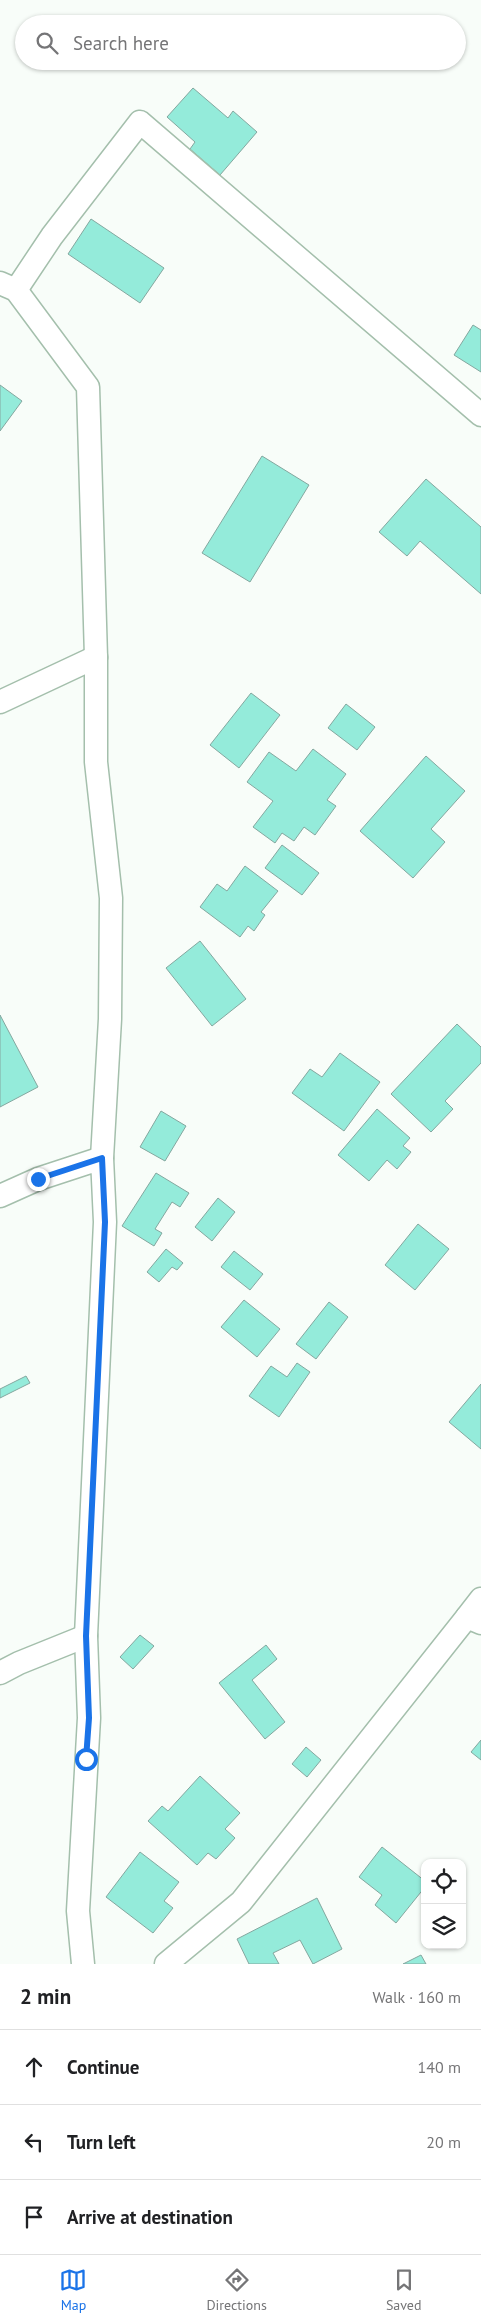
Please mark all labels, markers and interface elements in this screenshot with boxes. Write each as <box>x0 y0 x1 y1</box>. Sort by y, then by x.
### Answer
search box <box>15 15 466 70</box>
icon: search <box>33 29 61 57</box>
text: Search here <box>73 31 169 55</box>
route end <box>27 1168 50 1191</box>
route start <box>75 1748 98 1771</box>
map controls <box>421 1859 466 1949</box>
button: locate <box>421 1859 466 1904</box>
button: layers <box>421 1904 466 1949</box>
text: 2 min <box>20 1983 71 2010</box>
text: Walk · 160 m <box>372 1987 461 2007</box>
icon: ahead <box>20 2053 48 2081</box>
text: Continue <box>67 2055 139 2079</box>
text: 140 m <box>418 2057 461 2077</box>
icon: left <box>20 2128 48 2156</box>
text: Turn left <box>67 2130 136 2154</box>
text: 20 m <box>426 2132 461 2152</box>
icon: arrive <box>20 2203 48 2231</box>
text: Arrive at destination <box>67 2205 233 2229</box>
tab: Map <box>59 2266 87 2314</box>
tab: Directions <box>206 2266 267 2314</box>
tab: Saved <box>386 2266 422 2314</box>

